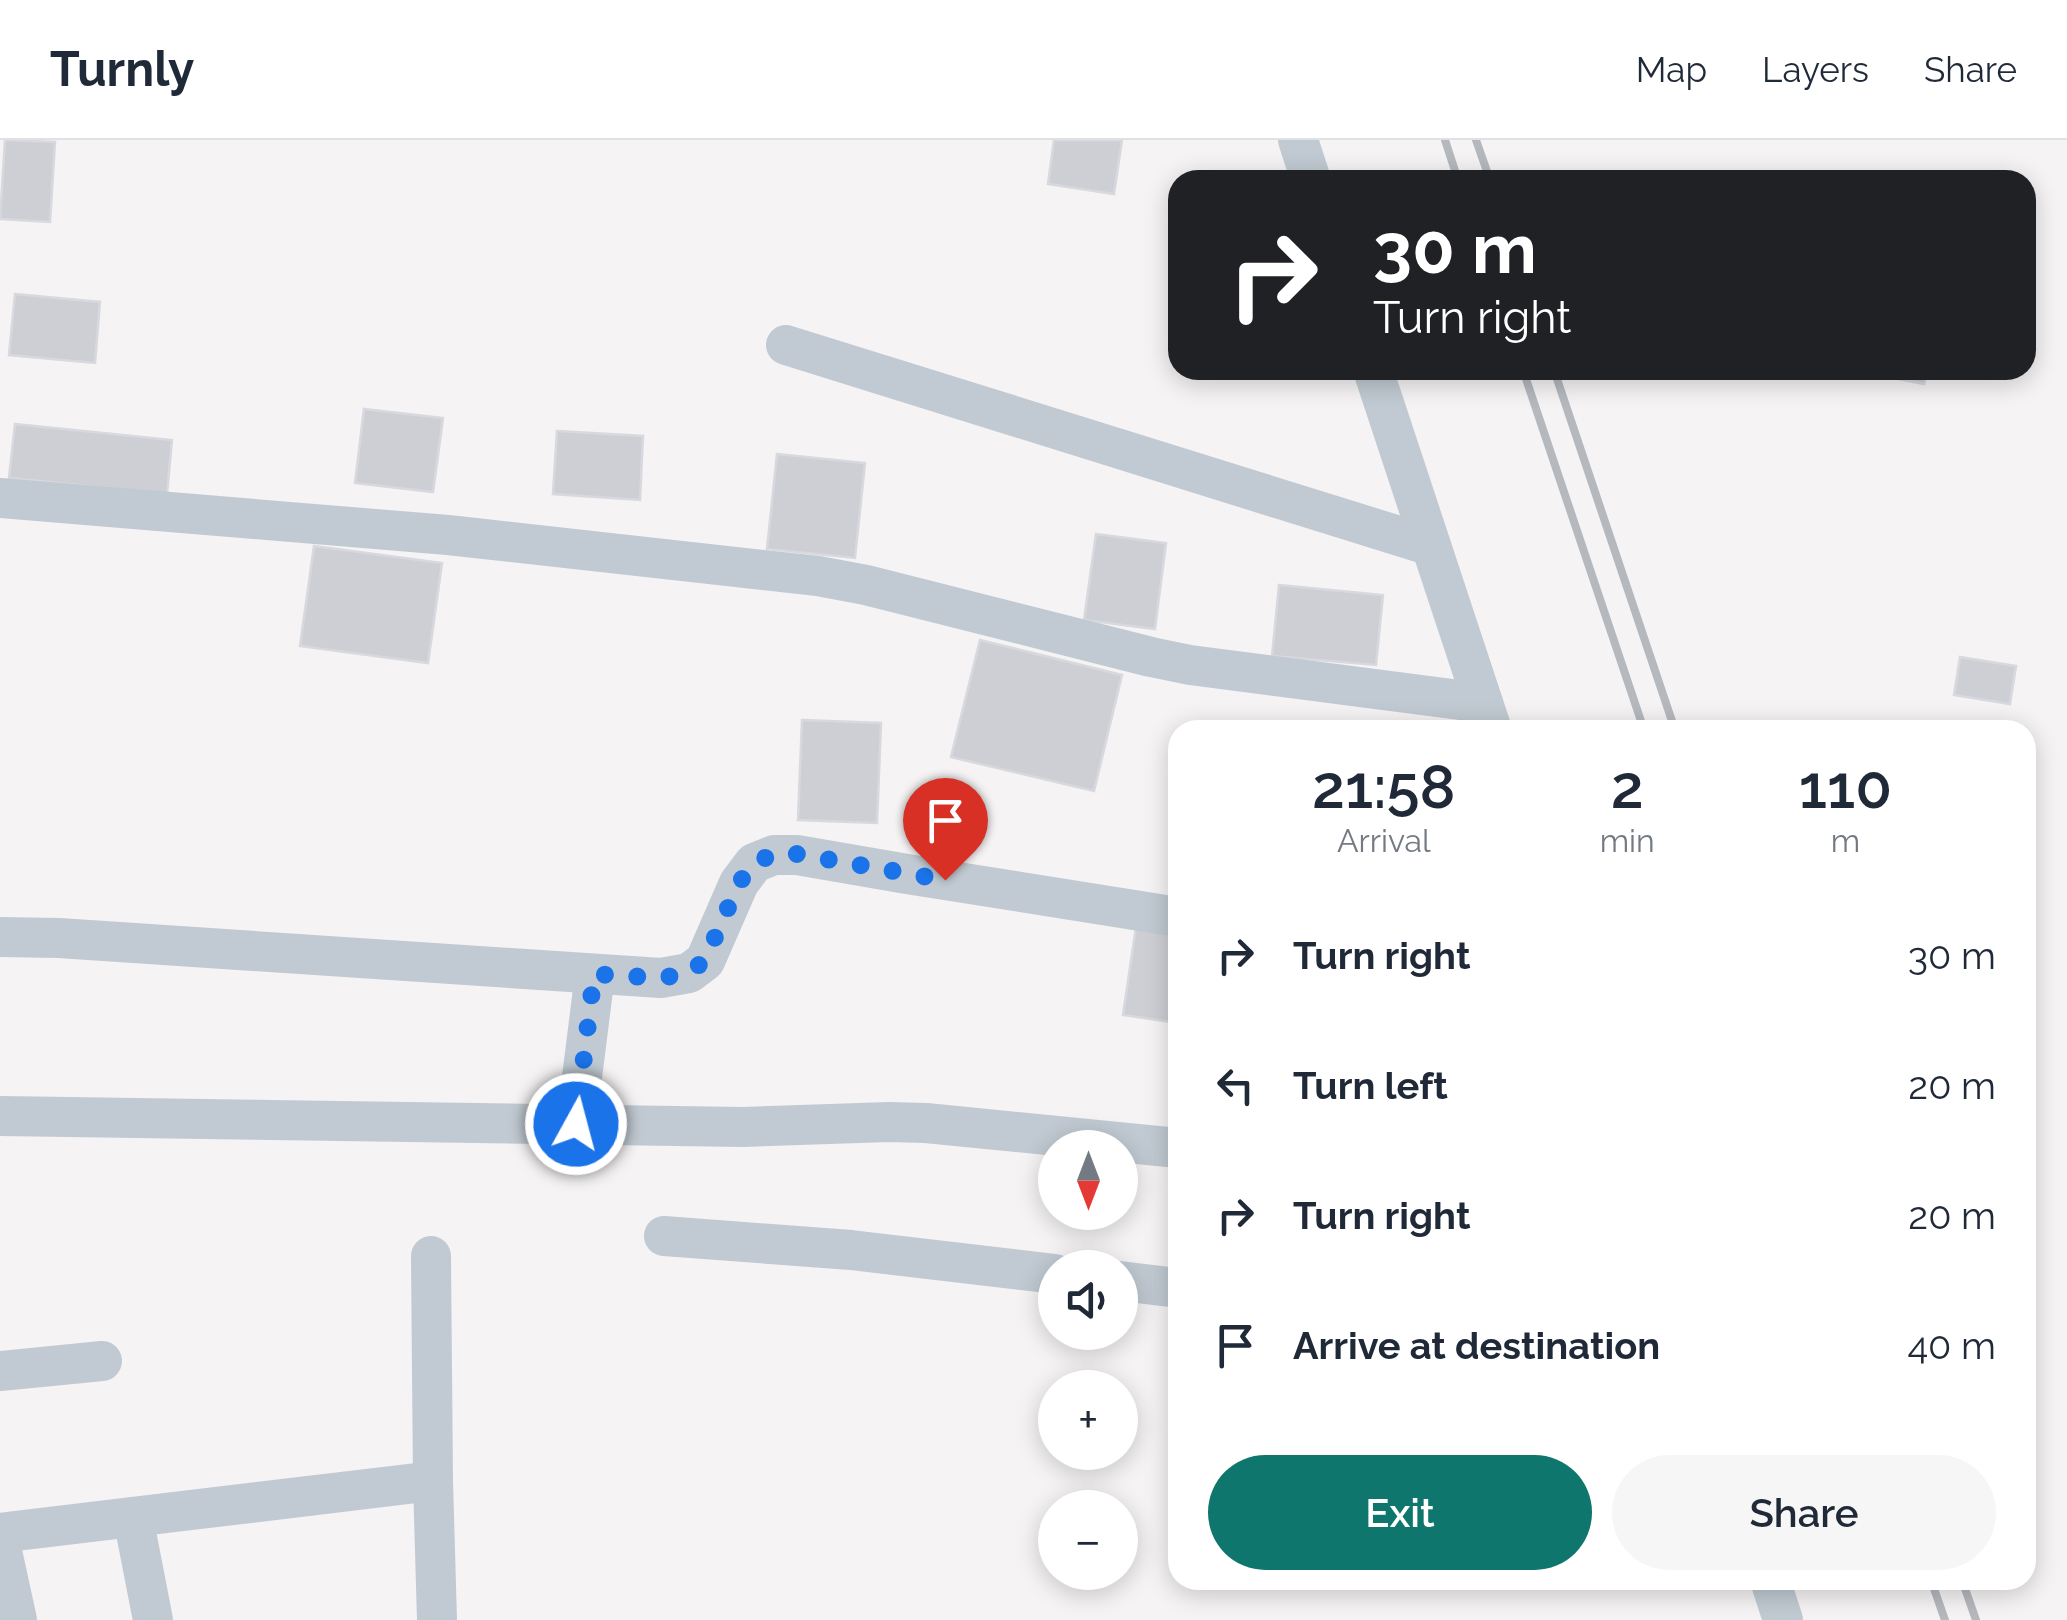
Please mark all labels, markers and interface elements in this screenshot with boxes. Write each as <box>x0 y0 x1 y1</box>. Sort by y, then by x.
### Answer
text: Turnly <box>50 41 195 97</box>
text: Map <box>1636 49 1707 90</box>
text: Layers <box>1762 49 1869 90</box>
text: Share <box>1924 49 2017 90</box>
text: 30 m <box>1373 207 1537 289</box>
icon: right <box>1208 210 1338 340</box>
text: Turn right <box>1373 291 1571 344</box>
text: 21:58 <box>1312 752 1456 822</box>
text: 2 <box>1611 752 1644 822</box>
text: 110 <box>1799 752 1892 822</box>
pin <box>903 778 988 881</box>
icon: arrive <box>918 793 973 848</box>
text: Arrival <box>1337 822 1431 859</box>
text: min <box>1600 822 1655 859</box>
text: m <box>1831 822 1860 859</box>
icon: right <box>1208 928 1263 983</box>
text: Turn right <box>1293 933 1470 978</box>
text: 30 m <box>1908 933 1996 978</box>
icon: left <box>1208 1058 1263 1113</box>
text: Turn left <box>1293 1063 1448 1108</box>
text: 20 m <box>1908 1063 1996 1108</box>
position arrow <box>524 1072 628 1176</box>
north arrow <box>1038 1130 1138 1230</box>
map controls <box>1038 1130 1138 1590</box>
icon: right <box>1208 1188 1263 1243</box>
text: Turn right <box>1293 1193 1470 1238</box>
text: 20 m <box>1908 1193 1996 1238</box>
button: sound <box>1038 1250 1138 1350</box>
icon: arrive <box>1208 1318 1263 1373</box>
text: Arrive at destination <box>1293 1323 1660 1368</box>
text: 40 m <box>1907 1323 1996 1368</box>
button: + <box>1038 1370 1138 1470</box>
button: Exit <box>1208 1455 1592 1570</box>
button: Share <box>1612 1455 1996 1570</box>
button: − <box>1038 1490 1138 1590</box>

